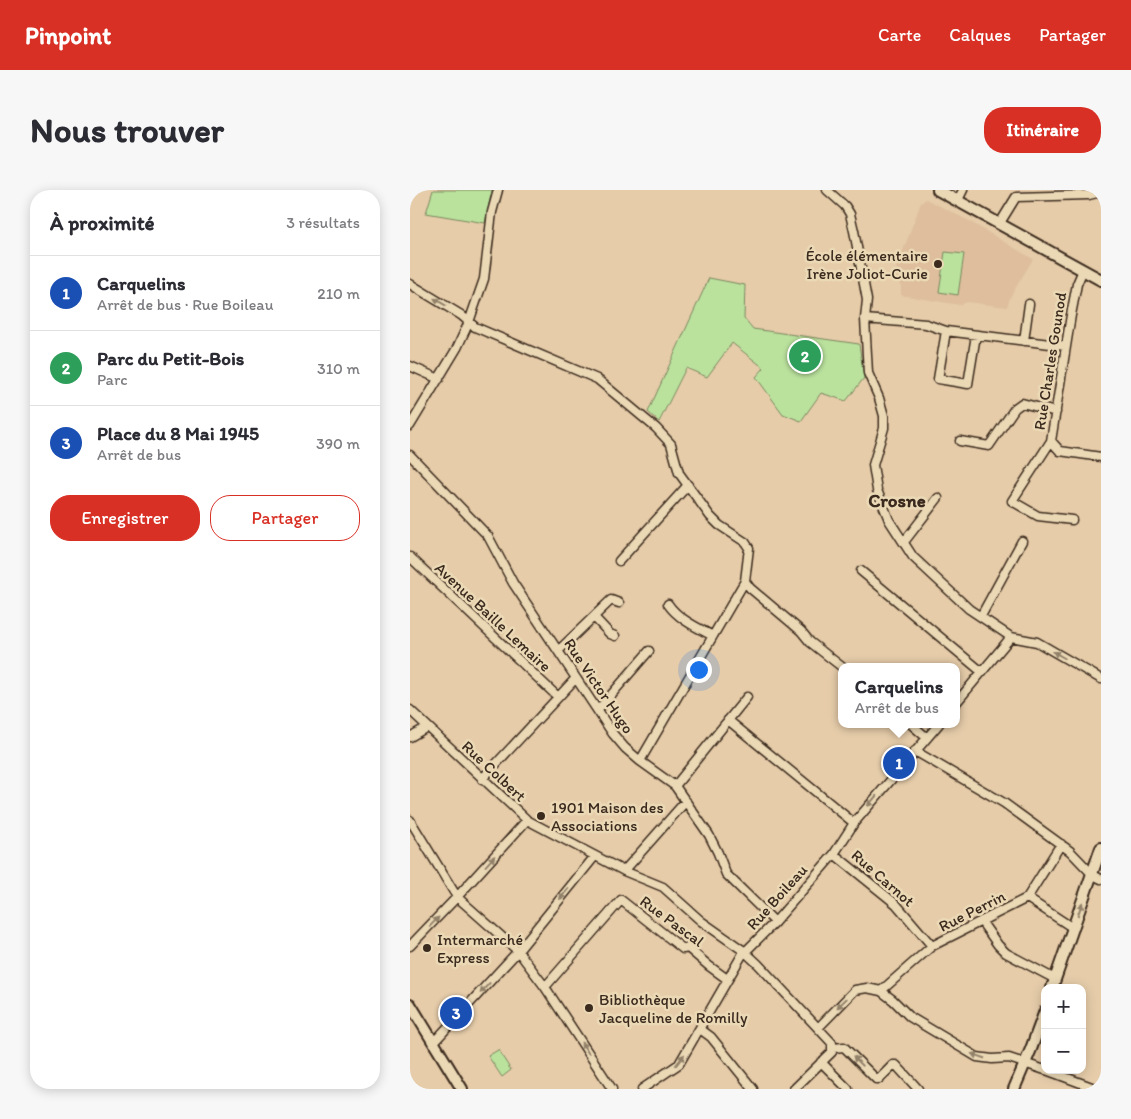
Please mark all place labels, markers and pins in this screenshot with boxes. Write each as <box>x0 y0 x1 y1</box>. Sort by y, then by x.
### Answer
place label: École élémentaire Irène Joliot-Curie <box>806 246 928 283</box>
marker: École élémentaire Irène Joliot-Curie <box>932 258 944 270</box>
pin: 2 <box>789 337 821 375</box>
pin: 1 <box>883 744 915 782</box>
place label: 1901 Maison des Associations <box>551 798 664 835</box>
marker: 1901 Maison des Associations <box>535 810 547 822</box>
place label: Intermarché Express <box>437 930 523 967</box>
marker: Intermarché Express <box>421 942 433 954</box>
place label: Bibliothèque Jacqueline de Romilly <box>599 990 748 1027</box>
pin: 3 <box>440 994 472 1032</box>
marker: Bibliothèque Jacqueline de Romilly <box>583 1002 595 1014</box>

